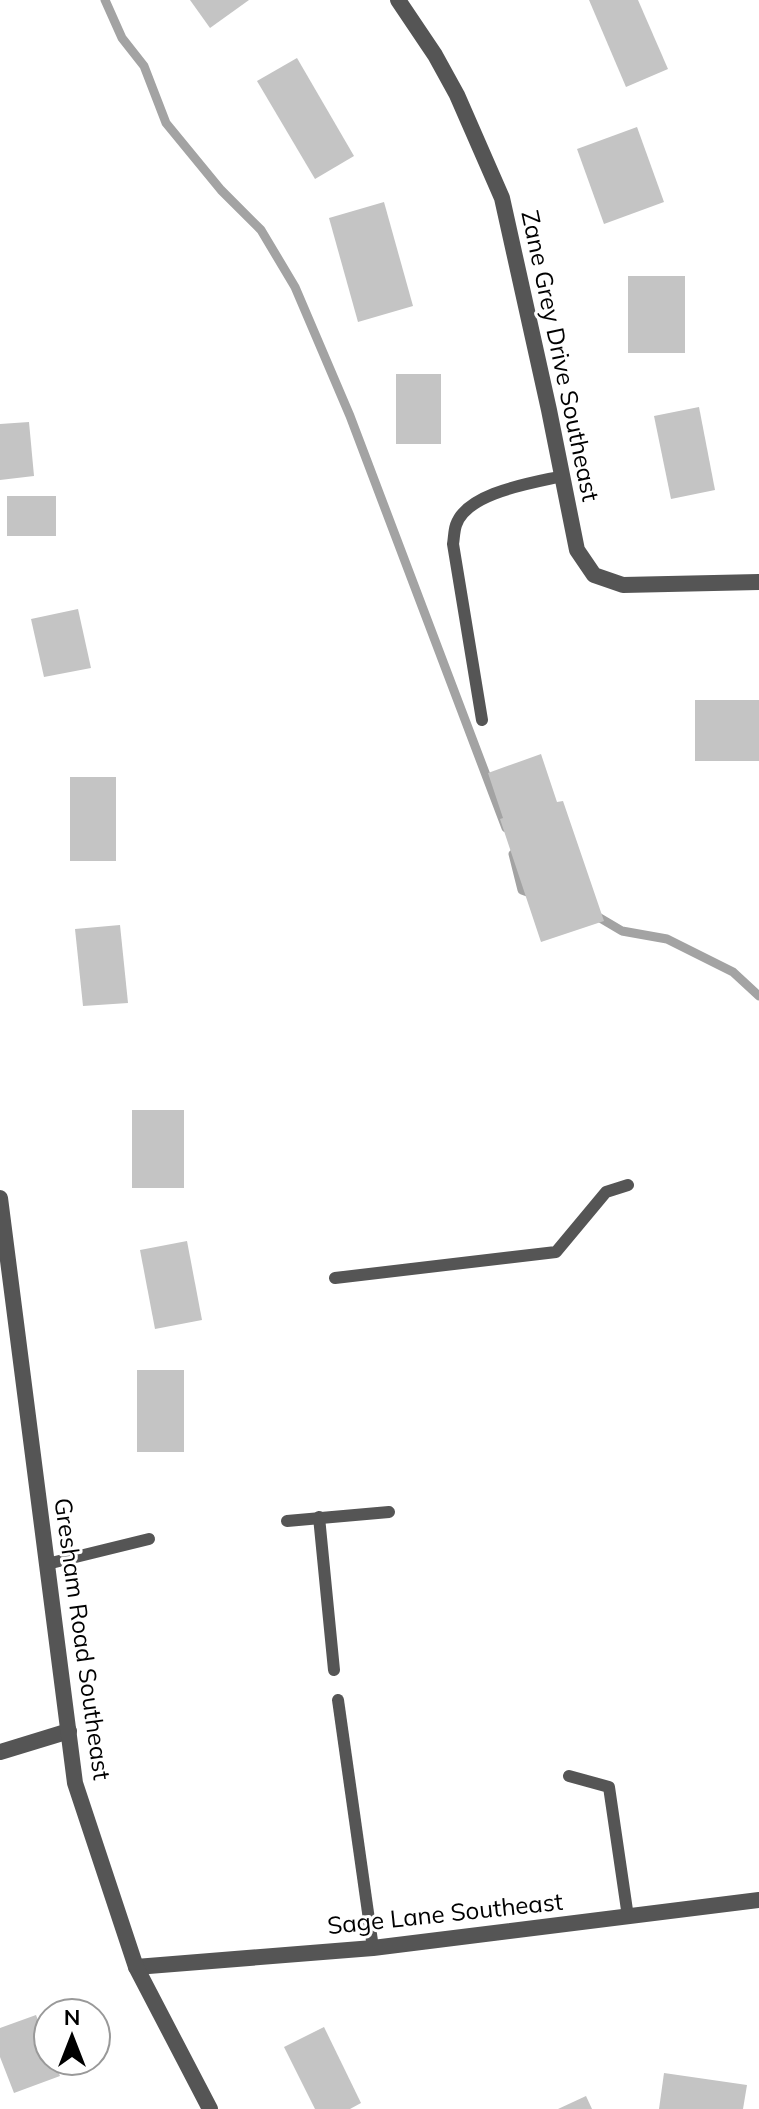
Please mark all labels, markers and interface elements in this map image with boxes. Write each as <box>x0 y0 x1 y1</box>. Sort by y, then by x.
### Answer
street label: Zane Grey Drive Southeast <box>515 208 606 504</box>
street label: Gresham Road Southeast <box>48 1496 118 1782</box>
street label: Sage Lane Southeast <box>326 1886 564 1940</box>
north arrow <box>32 1997 112 2077</box>
text: N <box>64 2003 80 2031</box>

